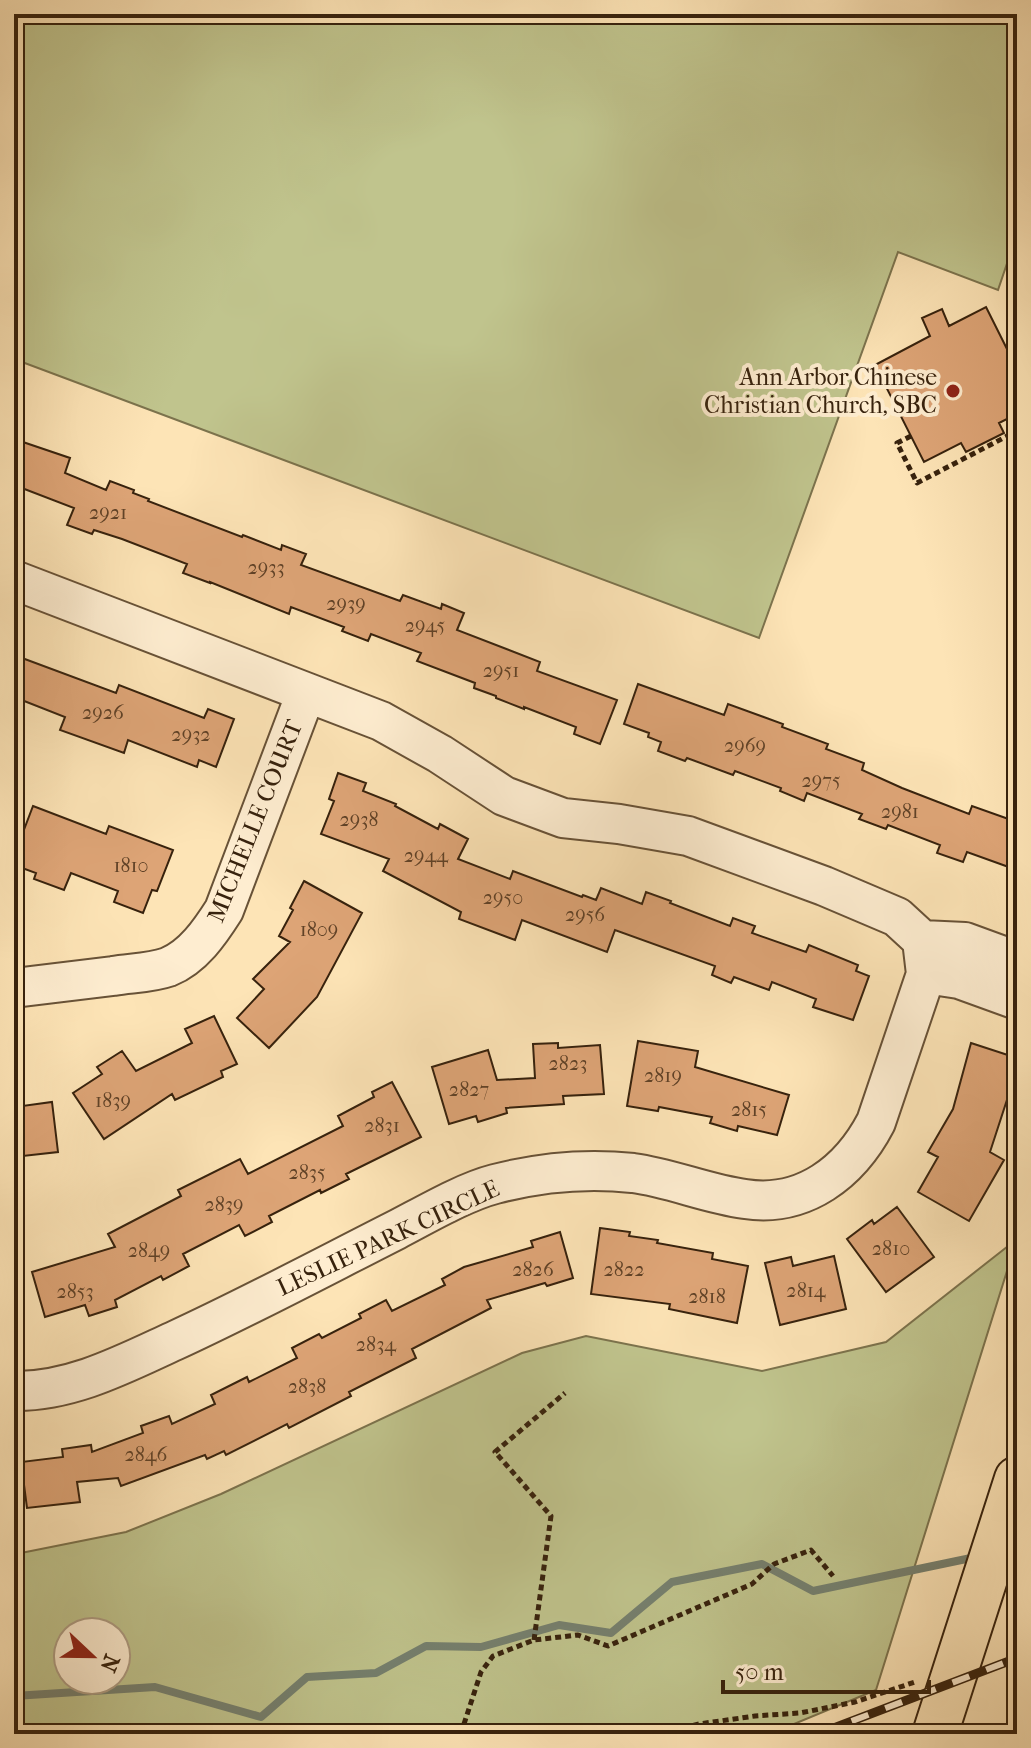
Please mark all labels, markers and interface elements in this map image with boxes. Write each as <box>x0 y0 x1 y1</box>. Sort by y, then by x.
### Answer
place label: Ann Arbor Chinese Christian Church, SBC <box>704 363 937 419</box>
marker: Ann Arbor Chinese Christian Church, SBC <box>944 382 962 400</box>
house number: 2921 <box>89 501 127 524</box>
house number: 2933 <box>247 556 285 579</box>
house number: 2939 <box>326 592 366 615</box>
house number: 2945 <box>405 614 445 637</box>
house number: 2951 <box>483 659 519 682</box>
house number: 2926 <box>82 701 124 724</box>
street label: MICHELLE COURT <box>202 715 309 926</box>
house number: 2932 <box>171 723 211 746</box>
house number: 2969 <box>724 734 766 757</box>
house number: 2975 <box>801 769 841 792</box>
house number: 2981 <box>881 800 919 823</box>
house number: 2938 <box>339 808 379 831</box>
house number: 2944 <box>404 844 449 867</box>
house number: 1810 <box>113 854 149 877</box>
house number: 2950 <box>483 886 523 909</box>
house number: 2956 <box>565 903 605 926</box>
house number: 1809 <box>300 918 338 941</box>
house number: 2823 <box>549 1052 587 1075</box>
house number: 2819 <box>644 1064 682 1087</box>
house number: 2827 <box>449 1078 489 1101</box>
house number: 1839 <box>95 1089 131 1112</box>
house number: 2815 <box>731 1098 767 1121</box>
house number: 2831 <box>364 1114 400 1137</box>
house number: 2835 <box>288 1161 326 1184</box>
street label: LESLIE PARK CIRCLE <box>273 1174 503 1302</box>
house number: 2839 <box>204 1193 244 1216</box>
house number: 2810 <box>872 1237 910 1260</box>
house number: 2849 <box>128 1239 170 1262</box>
house number: 2826 <box>512 1258 554 1281</box>
house number: 2822 <box>604 1258 644 1281</box>
house number: 2814 <box>786 1279 827 1302</box>
house number: 2853 <box>56 1280 94 1303</box>
house number: 2818 <box>688 1285 726 1308</box>
house number: 2834 <box>356 1333 397 1356</box>
house number: 2838 <box>288 1375 326 1398</box>
house number: 2846 <box>125 1443 168 1466</box>
north arrow <box>52 1616 132 1696</box>
scale bar <box>723 1644 929 1694</box>
text: N <box>94 1651 125 1676</box>
text: 50 m <box>735 1658 784 1686</box>

